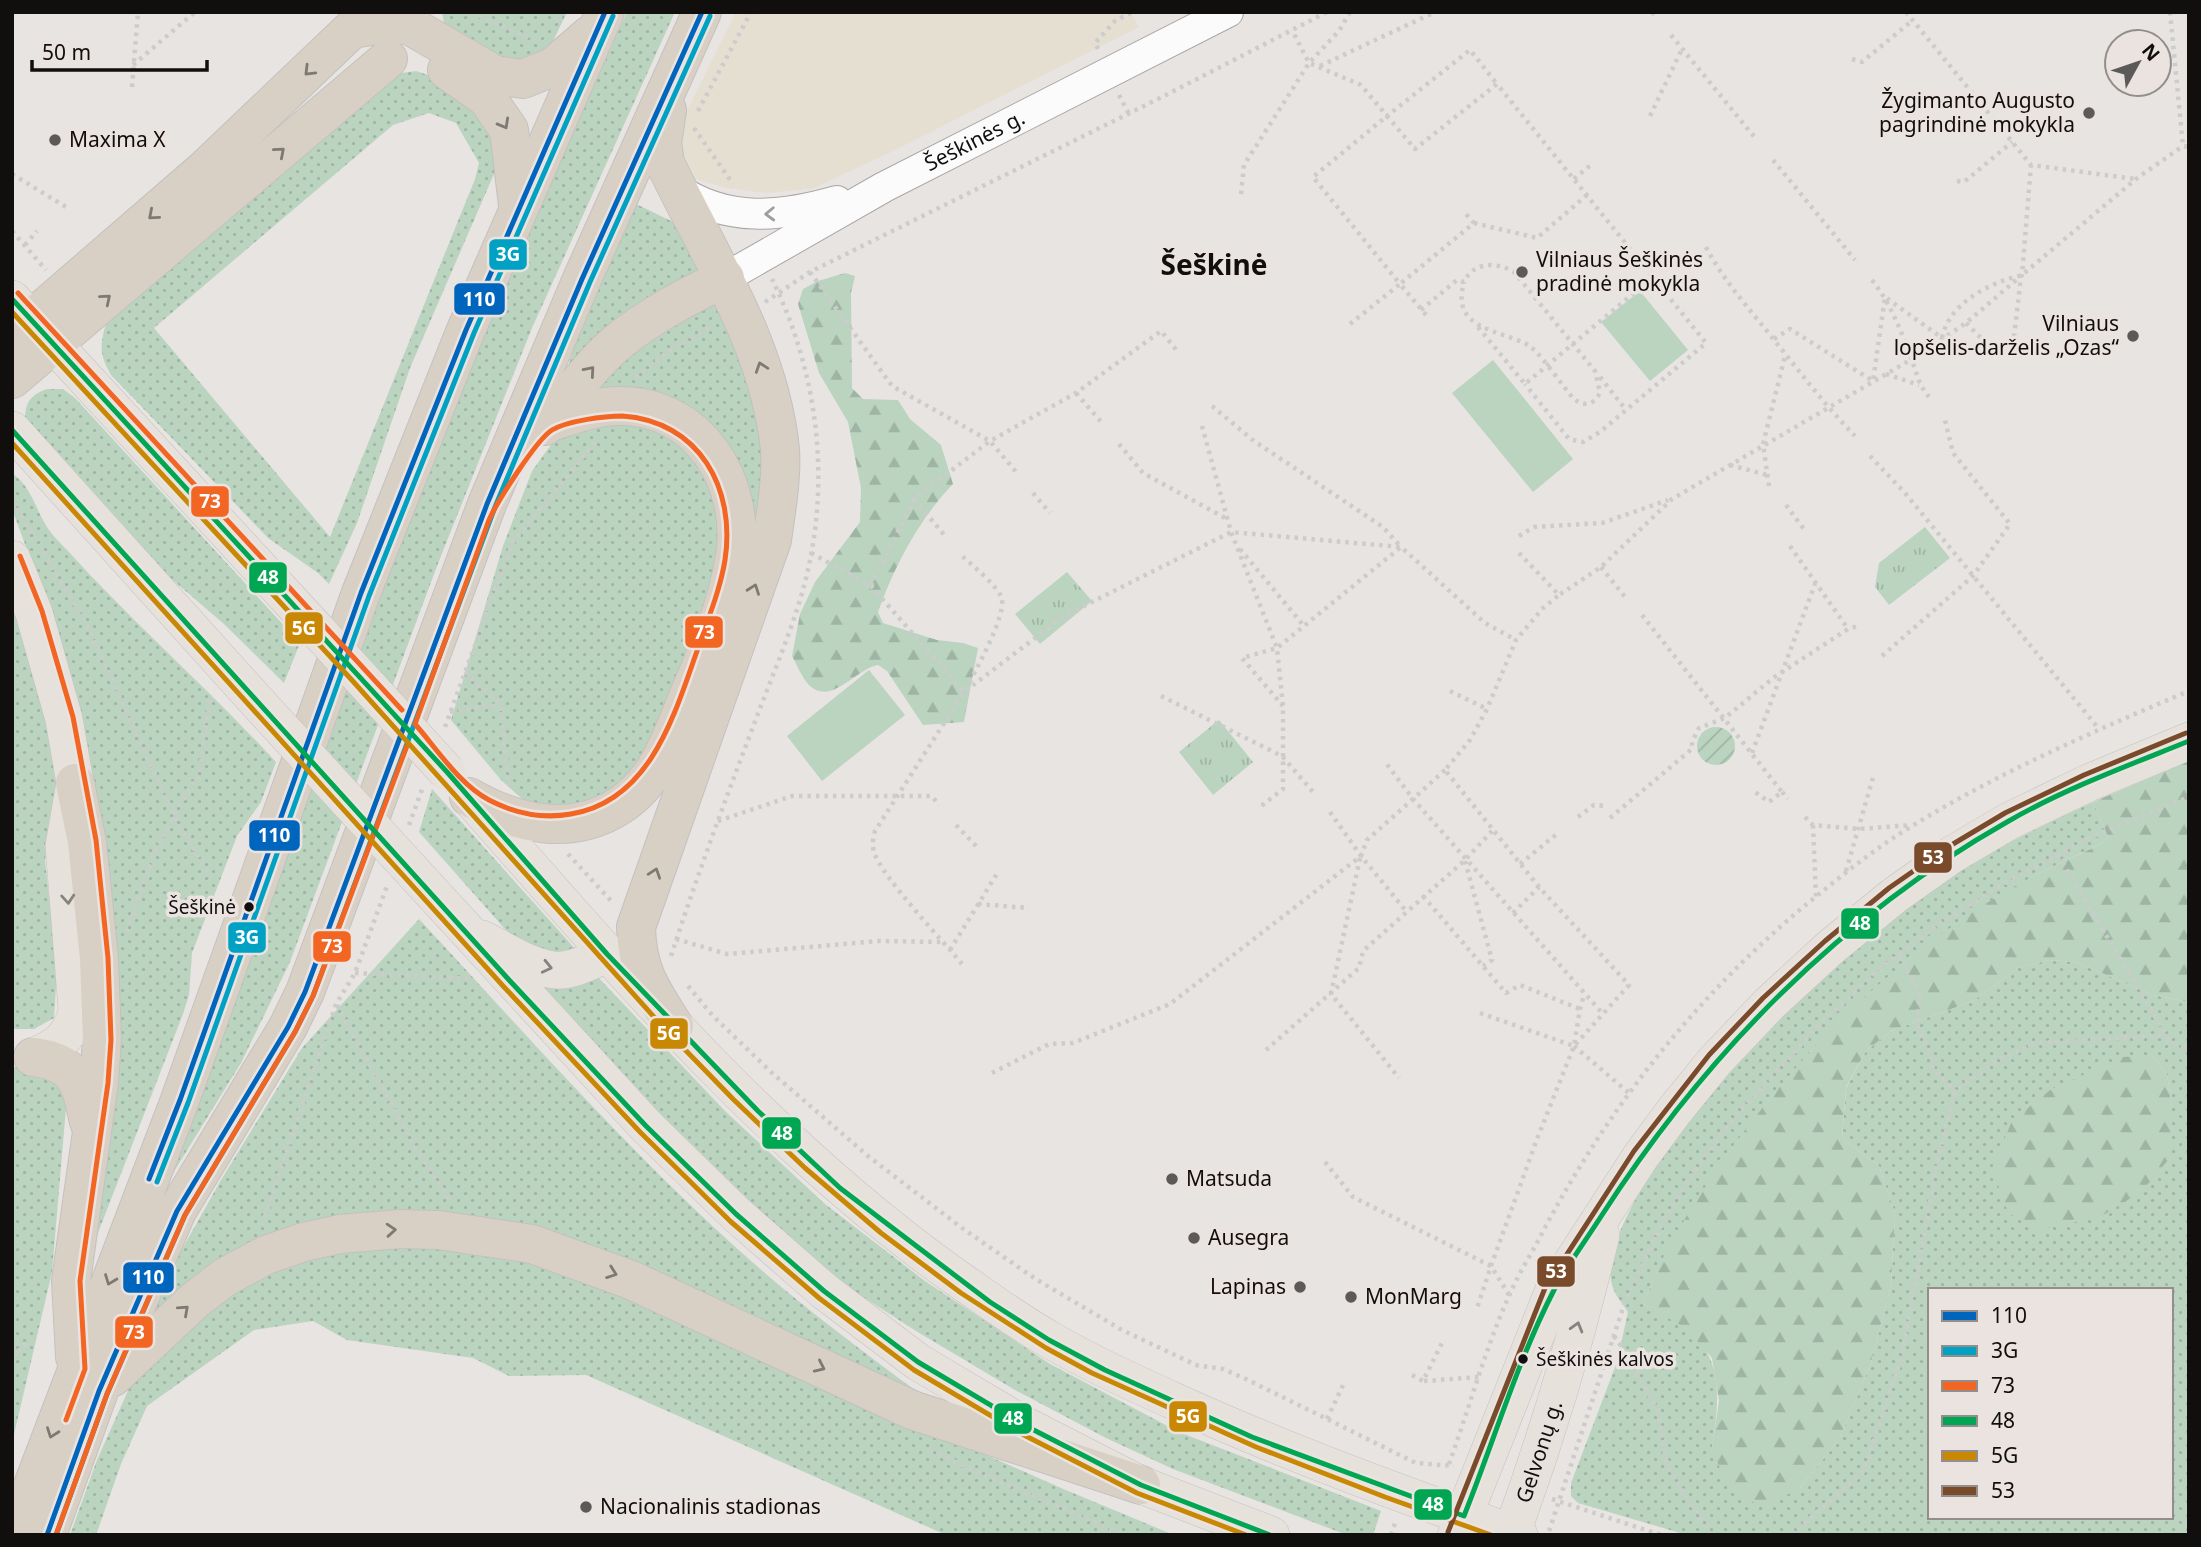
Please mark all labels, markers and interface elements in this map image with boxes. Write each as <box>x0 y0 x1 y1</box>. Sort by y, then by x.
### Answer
scale bar <box>32 28 206 72</box>
north arrow <box>2103 28 2173 98</box>
text: 50 m <box>42 38 91 66</box>
text: N <box>2136 38 2166 66</box>
one-way arrow <box>305 62 318 75</box>
place label: Žygimanto Augusto pagrindinė mokykla <box>1879 86 2075 138</box>
street label: Šeškinės g. <box>919 103 1029 177</box>
marker: Žygimanto Augusto pagrindinė mokykla <box>2081 105 2097 121</box>
one-way arrow <box>496 117 509 130</box>
place label: Maxima X <box>69 125 166 153</box>
marker: Maxima X <box>47 132 63 148</box>
one-way arrow <box>272 148 285 160</box>
one-way arrow <box>765 206 776 221</box>
one-way arrow <box>148 207 161 219</box>
line badge: 3G <box>488 238 528 271</box>
text: 3G <box>496 241 520 267</box>
district label: Šeškinė <box>1161 245 1267 283</box>
place label: Vilniaus Šeškinės pradinė mokykla <box>1536 245 1703 297</box>
marker: Vilniaus Šeškinės pradinė mokykla <box>1514 264 1530 280</box>
line badge: 110 <box>453 282 506 316</box>
text: 110 <box>463 286 495 312</box>
one-way arrow <box>99 295 111 308</box>
place label: Vilniaus lopšelis-darželis „Ozas“ <box>1894 309 2119 361</box>
marker: Vilniaus lopšelis-darželis „Ozas“ <box>2125 328 2141 344</box>
one-way arrow <box>755 361 769 373</box>
one-way arrow <box>582 366 594 379</box>
line badge: 73 <box>190 485 230 518</box>
text: 73 <box>199 488 221 514</box>
line badge: 48 <box>248 561 288 594</box>
text: 48 <box>257 564 279 590</box>
one-way arrow <box>746 583 760 595</box>
line badge: 5G <box>284 611 324 645</box>
text: 5G <box>292 615 316 641</box>
line badge: 73 <box>684 615 724 649</box>
text: 73 <box>693 619 715 645</box>
line badge: 110 <box>248 819 301 852</box>
text: 110 <box>258 822 290 848</box>
line badge: 53 <box>1913 841 1953 874</box>
text: 53 <box>1922 844 1944 870</box>
one-way arrow <box>647 867 661 879</box>
one-way arrow <box>60 894 75 905</box>
place label: Šeškinė <box>168 894 236 920</box>
marker: Šeškinė <box>242 900 256 914</box>
line badge: 48 <box>1840 907 1880 940</box>
text: 48 <box>1849 910 1871 936</box>
line badge: 3G <box>227 921 267 954</box>
text: 3G <box>235 924 259 950</box>
line badge: 73 <box>312 930 352 963</box>
text: 73 <box>321 933 343 959</box>
one-way arrow <box>540 958 552 973</box>
line badge: 5G <box>649 1017 689 1050</box>
text: 5G <box>657 1020 681 1046</box>
line badge: 48 <box>761 1116 802 1150</box>
text: 48 <box>771 1120 793 1146</box>
place label: Matsuda <box>1186 1164 1272 1192</box>
marker: Matsuda <box>1164 1171 1180 1187</box>
one-way arrow <box>386 1223 397 1238</box>
place label: Ausegra <box>1208 1223 1289 1251</box>
marker: Ausegra <box>1186 1230 1202 1246</box>
line badge: 53 <box>1536 1255 1576 1288</box>
text: 53 <box>1545 1258 1567 1284</box>
line badge: 110 <box>122 1261 175 1294</box>
text: 110 <box>132 1264 164 1290</box>
one-way arrow <box>606 1265 618 1279</box>
place label: Lapinas <box>1210 1272 1286 1300</box>
one-way arrow <box>104 1273 118 1285</box>
marker: Lapinas <box>1292 1279 1308 1295</box>
place label: MonMarg <box>1365 1282 1462 1310</box>
legend <box>1928 1288 2173 1519</box>
marker: MonMarg <box>1343 1289 1359 1305</box>
text: 110 <box>1991 1301 2027 1329</box>
one-way arrow <box>176 1306 189 1318</box>
line badge: 73 <box>114 1315 154 1349</box>
text: 73 <box>123 1319 145 1345</box>
one-way arrow <box>1569 1322 1583 1334</box>
text: 3G <box>1991 1336 2018 1364</box>
place label: Šeškinės kalvos <box>1536 1346 1674 1372</box>
marker: Šeškinės kalvos <box>1516 1352 1530 1366</box>
one-way arrow <box>812 1359 825 1373</box>
text: 73 <box>1991 1371 2015 1399</box>
street label: Gelvonų g. <box>1509 1397 1568 1506</box>
line badge: 5G <box>1168 1400 1208 1433</box>
line badge: 48 <box>993 1402 1033 1435</box>
text: 5G <box>1176 1403 1200 1429</box>
text: 48 <box>1002 1405 1024 1431</box>
text: 48 <box>1991 1406 2015 1434</box>
one-way arrow <box>46 1427 60 1439</box>
text: 5G <box>1991 1441 2018 1469</box>
text: 53 <box>1991 1476 2015 1504</box>
line badge: 48 <box>1413 1488 1453 1521</box>
text: 48 <box>1422 1491 1444 1517</box>
place label: Nacionalinis stadionas <box>600 1492 821 1520</box>
marker: Nacionalinis stadionas <box>578 1499 594 1515</box>

